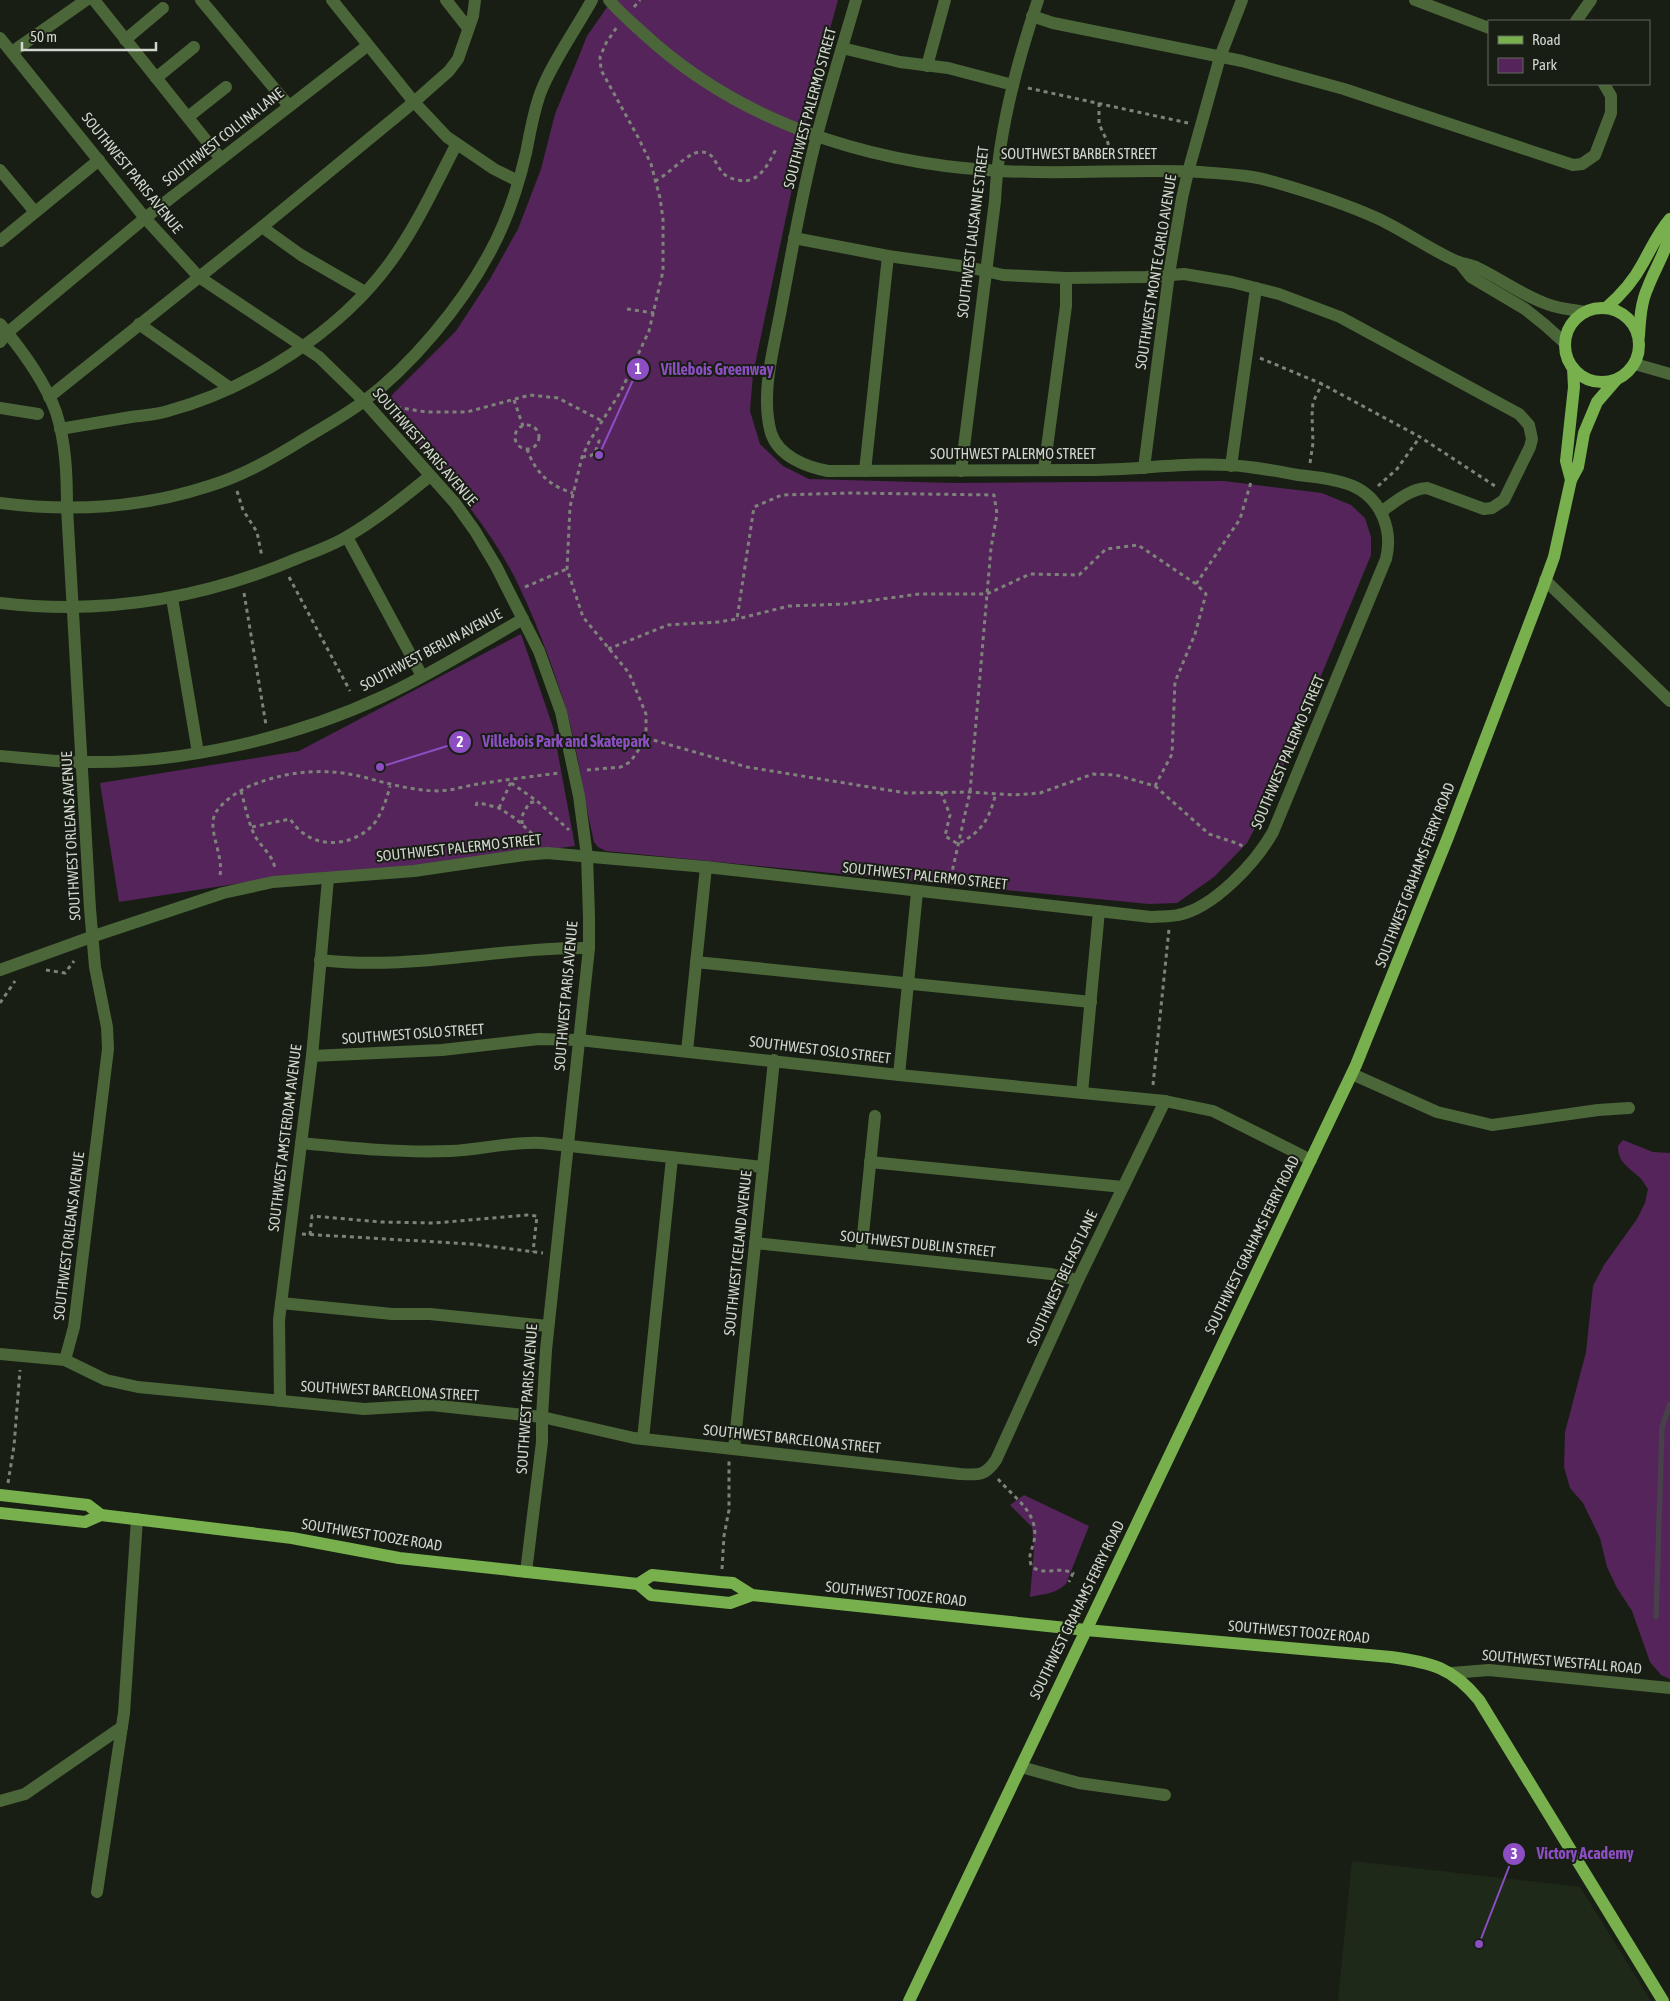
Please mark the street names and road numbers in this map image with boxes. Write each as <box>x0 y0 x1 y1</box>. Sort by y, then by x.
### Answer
street label: SOUTHWEST PALERMO STREET <box>780 25 839 190</box>
street label: SOUTHWEST COLLINA LANE <box>159 84 287 189</box>
street label: SOUTHWEST PARIS AVENUE <box>79 109 187 237</box>
street label: SOUTHWEST LAUSANNE STREET <box>954 145 992 319</box>
street label: SOUTHWEST BARBER STREET <box>1001 145 1158 162</box>
street label: SOUTHWEST MONTE CARLO AVENUE <box>1132 173 1179 371</box>
street label: SOUTHWEST PARIS AVENUE <box>370 384 481 509</box>
street label: SOUTHWEST PALERMO STREET <box>930 445 1096 462</box>
street label: SOUTHWEST BERLIN AVENUE <box>357 605 505 694</box>
street label: SOUTHWEST PALERMO STREET <box>1247 672 1328 831</box>
street label: SOUTHWEST ORLEANS AVENUE <box>58 750 83 921</box>
street label: SOUTHWEST GRAHAMS FERRY ROAD <box>1371 780 1458 970</box>
street label: SOUTHWEST PALERMO STREET <box>376 830 543 865</box>
street label: SOUTHWEST PALERMO STREET <box>842 858 1009 893</box>
street label: SOUTHWEST PARIS AVENUE <box>550 920 581 1071</box>
street label: SOUTHWEST OSLO STREET <box>341 1020 485 1047</box>
street label: SOUTHWEST OSLO STREET <box>748 1032 892 1067</box>
street label: SOUTHWEST AMSTERDAM AVENUE <box>265 1043 304 1232</box>
street label: SOUTHWEST ORLEANS AVENUE <box>50 1150 87 1321</box>
street label: SOUTHWEST GRAHAMS FERRY ROAD <box>1201 1153 1302 1337</box>
street label: SOUTHWEST ICELAND AVENUE <box>720 1169 755 1336</box>
street label: SOUTHWEST BELFAST LANE <box>1023 1207 1101 1348</box>
street label: SOUTHWEST DUBLIN STREET <box>840 1227 997 1260</box>
street label: SOUTHWEST PARIS AVENUE <box>513 1323 540 1474</box>
street label: SOUTHWEST BARCELONA STREET <box>300 1377 480 1404</box>
street label: SOUTHWEST BARCELONA STREET <box>702 1421 882 1456</box>
street label: SOUTHWEST TOOZE ROAD <box>301 1515 444 1554</box>
street label: SOUTHWEST GRAHAMS FERRY ROAD <box>1026 1518 1127 1702</box>
street label: SOUTHWEST TOOZE ROAD <box>825 1578 968 1609</box>
street label: SOUTHWEST TOOZE ROAD <box>1228 1617 1371 1646</box>
street label: SOUTHWEST WESTFALL ROAD <box>1482 1646 1643 1677</box>

